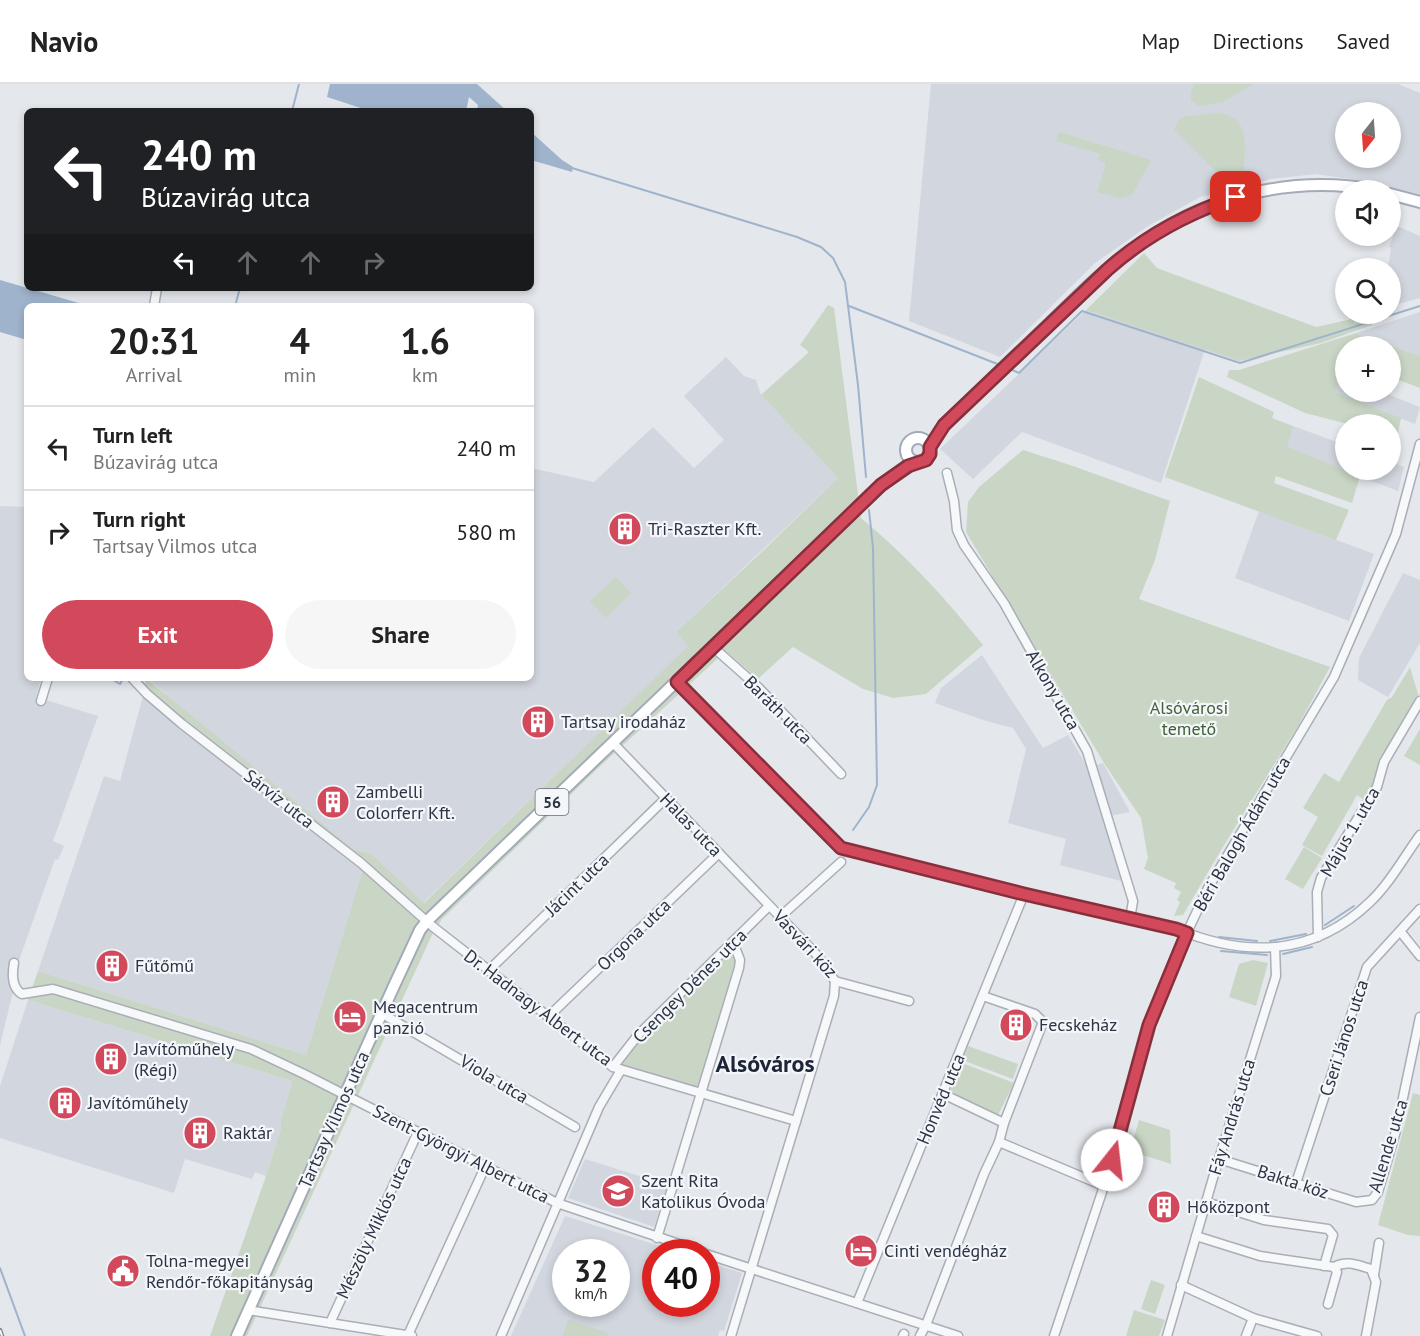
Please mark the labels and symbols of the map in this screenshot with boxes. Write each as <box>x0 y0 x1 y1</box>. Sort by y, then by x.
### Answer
north arrow <box>1335 102 1401 168</box>
pin <box>1210 171 1261 222</box>
building icon: Tri-Raszter Kft. <box>607 511 643 547</box>
place label: Tri-Raszter Kft. <box>648 517 761 540</box>
street label: Alkony utca <box>1021 646 1086 734</box>
street label: Baráth utca <box>739 670 818 749</box>
park label: Alsóvárosi temető <box>1150 696 1228 740</box>
building icon: Tartsay irodaház <box>520 704 556 740</box>
place label: Tartsay irodaház <box>561 710 686 733</box>
street label: Béri Balogh Ádám utca <box>1188 752 1295 915</box>
street label: Sárvíz utca <box>239 764 319 833</box>
place label: Zambelli Colorferr Kft. <box>356 780 455 824</box>
street label: Május 1. utca <box>1315 783 1384 881</box>
building icon: Zambelli Colorferr Kft. <box>315 784 351 820</box>
street label: Halas utca <box>655 788 728 862</box>
road number: 56 <box>536 789 568 815</box>
street label: Jácint utca <box>539 848 614 922</box>
street label: Orgona utca <box>592 894 675 976</box>
street label: Vasvári köz <box>767 904 843 983</box>
street label: Csengey Dénes utca <box>628 924 752 1048</box>
street label: Dr. Hadnagy Albert utca <box>459 944 617 1071</box>
building icon: Fűtőmű <box>94 948 130 984</box>
place label: Fűtőmű <box>135 954 194 977</box>
street label: Cseri János utca <box>1314 977 1373 1099</box>
place label: Megacentrum panzió <box>373 995 478 1039</box>
hotel icon: Megacentrum panzió <box>332 999 368 1035</box>
building icon: Fecskeház <box>998 1007 1034 1043</box>
place label: Fecskeház <box>1039 1013 1117 1036</box>
place label: Javítóműhely (Régi) <box>133 1037 235 1081</box>
building icon: Javítóműhely (Régi) <box>93 1041 129 1077</box>
street label: Tartsay Vilmos utca <box>293 1048 374 1192</box>
district label: Alsóváros <box>715 1048 815 1079</box>
street label: Viola utca <box>455 1049 533 1108</box>
street label: Honvéd utca <box>911 1050 970 1148</box>
street label: Fáy András utca <box>1203 1056 1260 1178</box>
building icon: Javítóműhely <box>47 1085 83 1121</box>
place label: Javítóműhely <box>87 1091 189 1114</box>
street label: Allende utca <box>1362 1096 1413 1195</box>
street label: Szent-Györgyi Albert utca <box>369 1099 553 1208</box>
building icon: Raktár <box>182 1115 218 1151</box>
place label: Raktár <box>223 1121 272 1144</box>
position arrow <box>1080 1128 1144 1192</box>
street label: Mészöly Miklós utca <box>331 1153 416 1302</box>
street label: Bakta köz <box>1255 1159 1332 1204</box>
place label: Szent Rita Katolikus Óvoda <box>641 1169 766 1213</box>
school or university icon: Szent Rita Katolikus Óvoda <box>600 1173 636 1209</box>
building icon: Hőközpont <box>1146 1189 1182 1225</box>
place label: Hőközpont <box>1187 1195 1270 1218</box>
hotel icon: Cinti vendégház <box>843 1233 879 1269</box>
speed limit sign: 40 <box>642 1239 720 1317</box>
place label: Cinti vendégház <box>884 1239 1007 1262</box>
place label: Tolna-megyei Rendőr-főkapitányság <box>146 1249 314 1293</box>
public building icon: Tolna-megyei Rendőr-főkapitányság <box>105 1253 141 1289</box>

